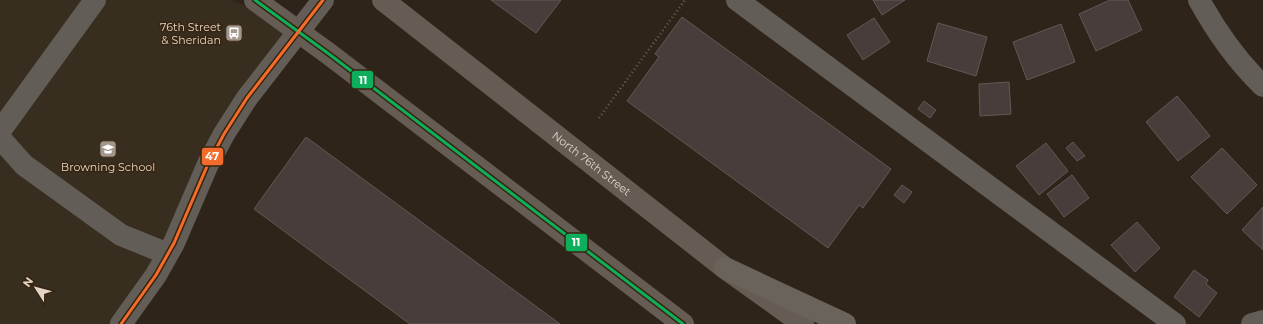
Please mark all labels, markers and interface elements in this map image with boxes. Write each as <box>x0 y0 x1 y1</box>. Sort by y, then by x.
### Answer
place label: 76th Street & Sheridan <box>160 20 222 47</box>
bus stop icon: 76th Street & Sheridan <box>224 23 244 43</box>
line badge: 11 <box>351 70 374 89</box>
text: 11 <box>359 73 367 87</box>
street label: North 76th Street <box>549 128 634 199</box>
school or university icon: Browning School <box>98 139 118 159</box>
line badge: 47 <box>201 147 224 166</box>
text: 47 <box>205 149 219 163</box>
place label: Browning School <box>61 160 155 174</box>
line badge: 11 <box>565 233 588 252</box>
text: 11 <box>572 235 580 249</box>
north arrow <box>16 268 56 308</box>
text: N <box>20 274 36 290</box>

